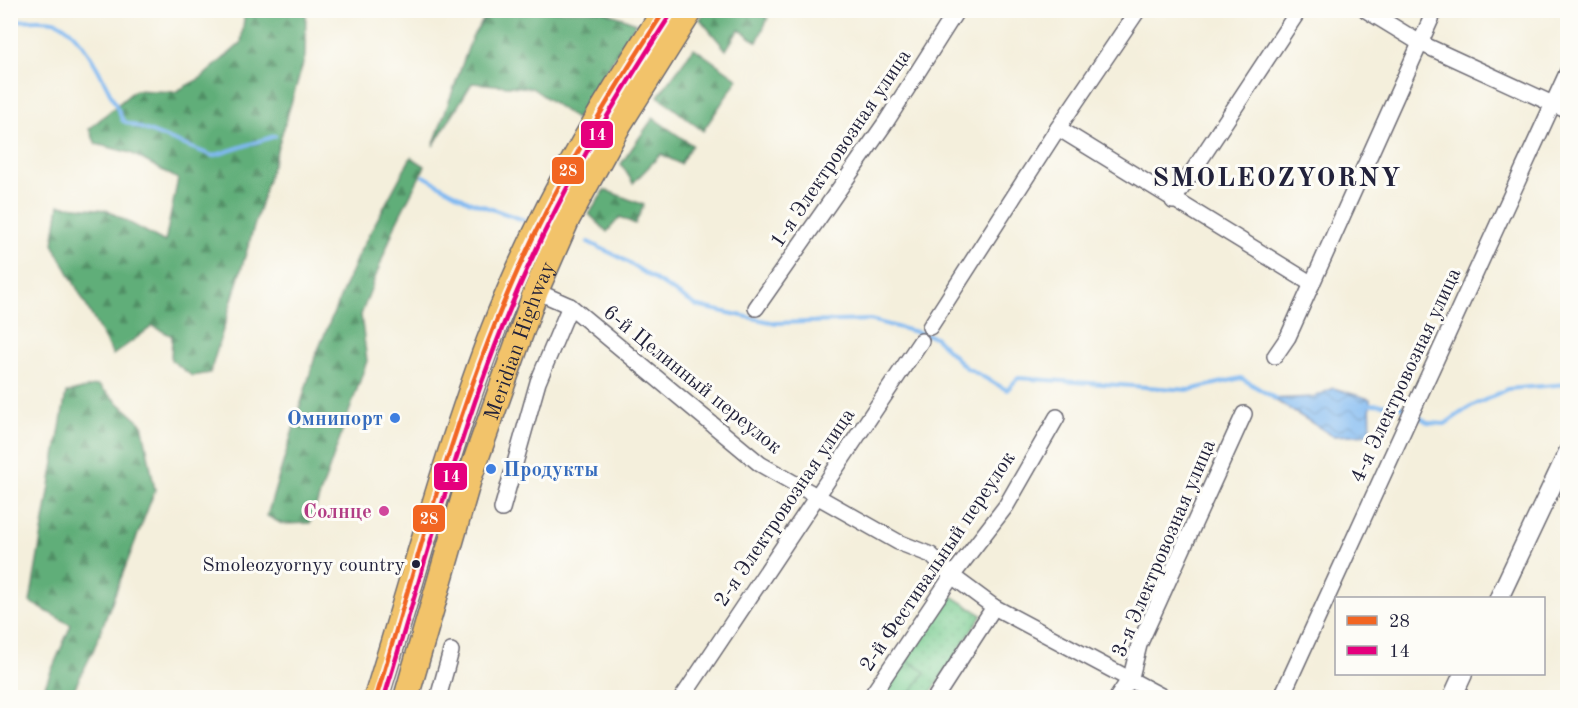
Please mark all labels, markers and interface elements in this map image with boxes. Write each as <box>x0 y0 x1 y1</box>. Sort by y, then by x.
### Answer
street label: 1-я Электровозная улица <box>767 46 915 252</box>
line badge: 14 <box>580 120 614 149</box>
text: 14 <box>588 128 606 144</box>
line badge: 28 <box>551 156 585 185</box>
text: 28 <box>559 164 577 180</box>
district label: SMOLEOZYORNY <box>1152 165 1402 192</box>
street label: Meridian Highway <box>482 259 560 423</box>
street label: 4-я Электровозная улица <box>1347 265 1465 486</box>
street label: 6-й Целинный переулок <box>599 302 786 459</box>
street label: 2-я Электровозная улица <box>711 405 859 611</box>
place label: Омнипорт <box>287 409 383 430</box>
marker: Омнипорт <box>388 411 402 425</box>
street label: 3-я Электровозная улица <box>1109 437 1220 660</box>
street label: 2-й Фестивальный переулок <box>857 448 1020 676</box>
place label: Продукты <box>503 460 599 481</box>
line badge: 14 <box>433 462 468 491</box>
marker: Продукты <box>484 462 498 476</box>
text: 14 <box>442 470 460 486</box>
place label: Солнце <box>303 502 372 523</box>
marker: Солнце <box>377 504 391 518</box>
line badge: 28 <box>412 504 446 533</box>
text: 28 <box>420 512 438 528</box>
place label: Smoleozyornyy country <box>202 556 405 576</box>
marker: Smoleozyornyy country <box>410 558 422 570</box>
legend <box>1335 597 1545 675</box>
text: 28 <box>1389 613 1410 631</box>
text: 14 <box>1389 643 1410 661</box>

